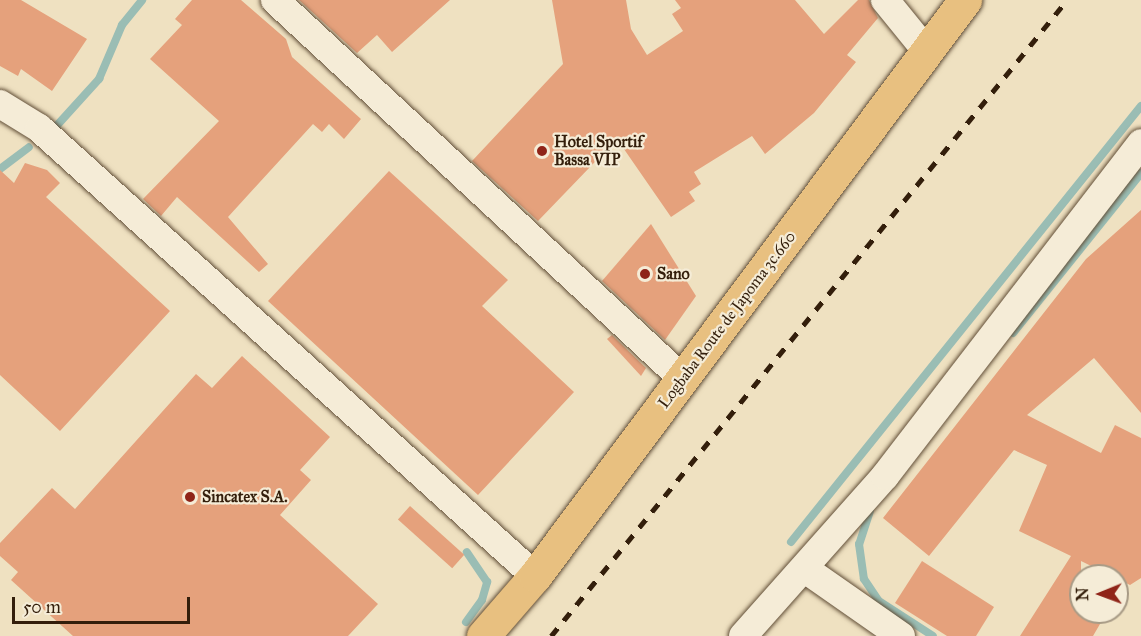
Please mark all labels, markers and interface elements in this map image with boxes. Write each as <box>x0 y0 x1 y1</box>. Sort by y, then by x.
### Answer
place label: Hotel Sportif Bassa VIP <box>554 132 643 170</box>
marker: Hotel Sportif Bassa VIP <box>535 144 549 158</box>
street label: Logbaba Route de Japoma 3c.660 <box>654 228 800 412</box>
place label: Sano <box>657 264 690 284</box>
marker: Sano <box>638 267 652 281</box>
place label: Sincatex S.A. <box>202 487 288 507</box>
marker: Sincatex S.A. <box>183 490 197 504</box>
north arrow <box>1069 564 1129 624</box>
scale bar <box>15 585 194 623</box>
text: N <box>1073 587 1092 601</box>
text: 50 m <box>23 596 61 618</box>

